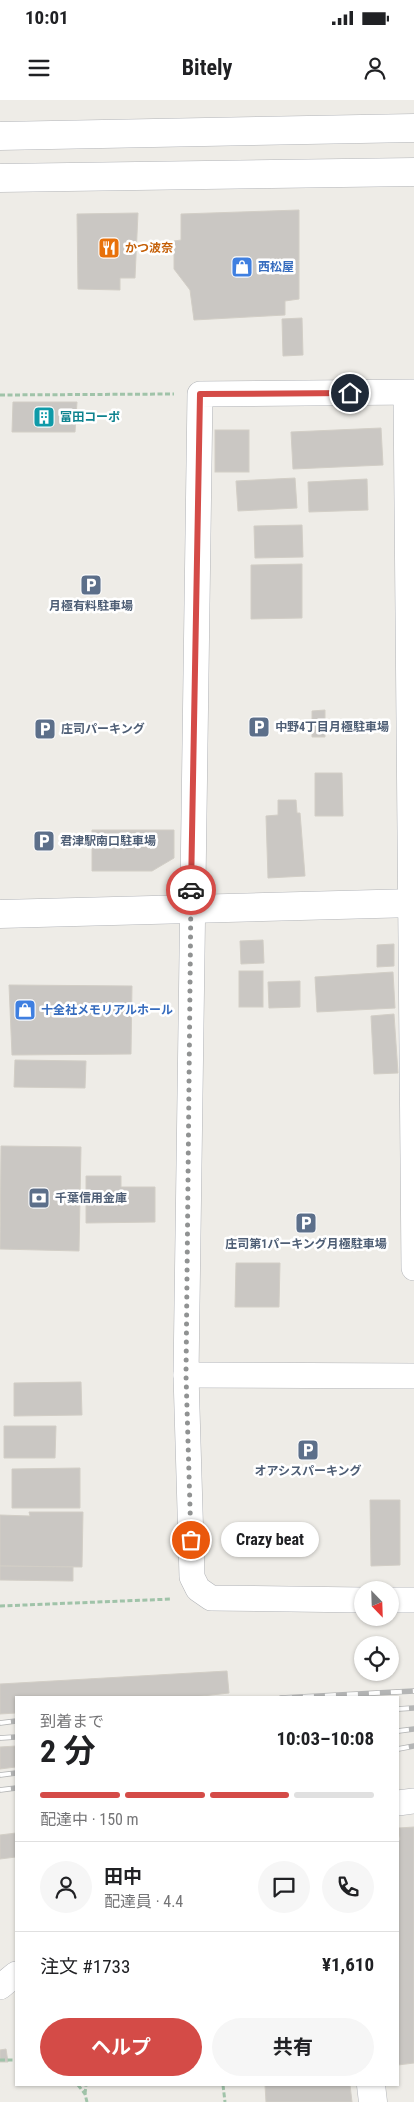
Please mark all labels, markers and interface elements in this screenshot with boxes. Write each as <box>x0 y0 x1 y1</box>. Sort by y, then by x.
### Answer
text: 10:01 <box>25 6 69 29</box>
icon: menu <box>25 54 53 82</box>
icon: person <box>361 54 389 82</box>
text: Bitely <box>182 55 232 80</box>
restaurant icon: かつ波奈 <box>97 236 121 260</box>
place label: かつ波奈 <box>125 241 173 255</box>
shop icon: 西松屋 <box>230 255 254 279</box>
place label: 西松屋 <box>258 260 294 274</box>
pin <box>329 372 371 414</box>
icon: home <box>336 379 364 407</box>
building icon: 富田コーポ <box>32 405 56 429</box>
place label: 富田コーポ <box>60 410 120 424</box>
parking icon: 月極有料駐車場 <box>79 573 103 597</box>
place label: 月極有料駐車場 <box>49 599 133 613</box>
parking icon: 中野4丁目月極駐車場 <box>247 715 271 739</box>
parking icon: 庄司パーキング <box>33 717 57 741</box>
place label: 中野4丁目月極駐車場 <box>275 720 389 734</box>
place label: 庄司パーキング <box>61 722 145 736</box>
parking icon: 君津駅南口駐車場 <box>32 829 56 853</box>
place label: 君津駅南口駐車場 <box>60 834 156 848</box>
courier <box>166 865 216 915</box>
icon: car <box>177 876 205 904</box>
shop icon: 十全社メモリアルホール <box>13 998 37 1022</box>
place label: 十全社メモリアルホール <box>41 1003 173 1017</box>
bank icon: 千葉信用金庫 <box>27 1186 51 1210</box>
place label: 千葉信用金庫 <box>55 1191 127 1205</box>
parking icon: 庄司第1パーキング月極駐車場 <box>294 1211 318 1235</box>
place label: 庄司第1パーキング月極駐車場 <box>225 1237 387 1251</box>
parking icon: オアシスパーキング <box>296 1438 320 1462</box>
place label: オアシスパーキング <box>254 1464 362 1478</box>
pin <box>170 1519 212 1561</box>
callout: Crazy beat <box>221 1522 318 1558</box>
icon: bag <box>177 1526 205 1554</box>
text: Crazy beat <box>236 1530 304 1549</box>
north arrow <box>354 1581 399 1626</box>
map controls <box>354 1581 399 1681</box>
button: locate <box>354 1636 399 1681</box>
text: 到着まで <box>40 1712 104 1731</box>
text: 10:03–10:08 <box>276 1727 374 1750</box>
text: 2 分 <box>40 1732 96 1770</box>
text: 配達中 · 150 m <box>40 1810 139 1829</box>
button: person <box>40 1861 92 1913</box>
button: chat <box>258 1861 310 1913</box>
button: phone <box>322 1861 374 1913</box>
text: 田中 <box>104 1865 142 1888</box>
text: 配達員 · 4.4 <box>104 1892 183 1911</box>
text: ¥1,610 <box>322 1953 374 1976</box>
text: 注文 #1733 <box>40 1955 130 1978</box>
button: ヘルプ <box>40 2018 202 2076</box>
button: 共有 <box>212 2018 374 2076</box>

